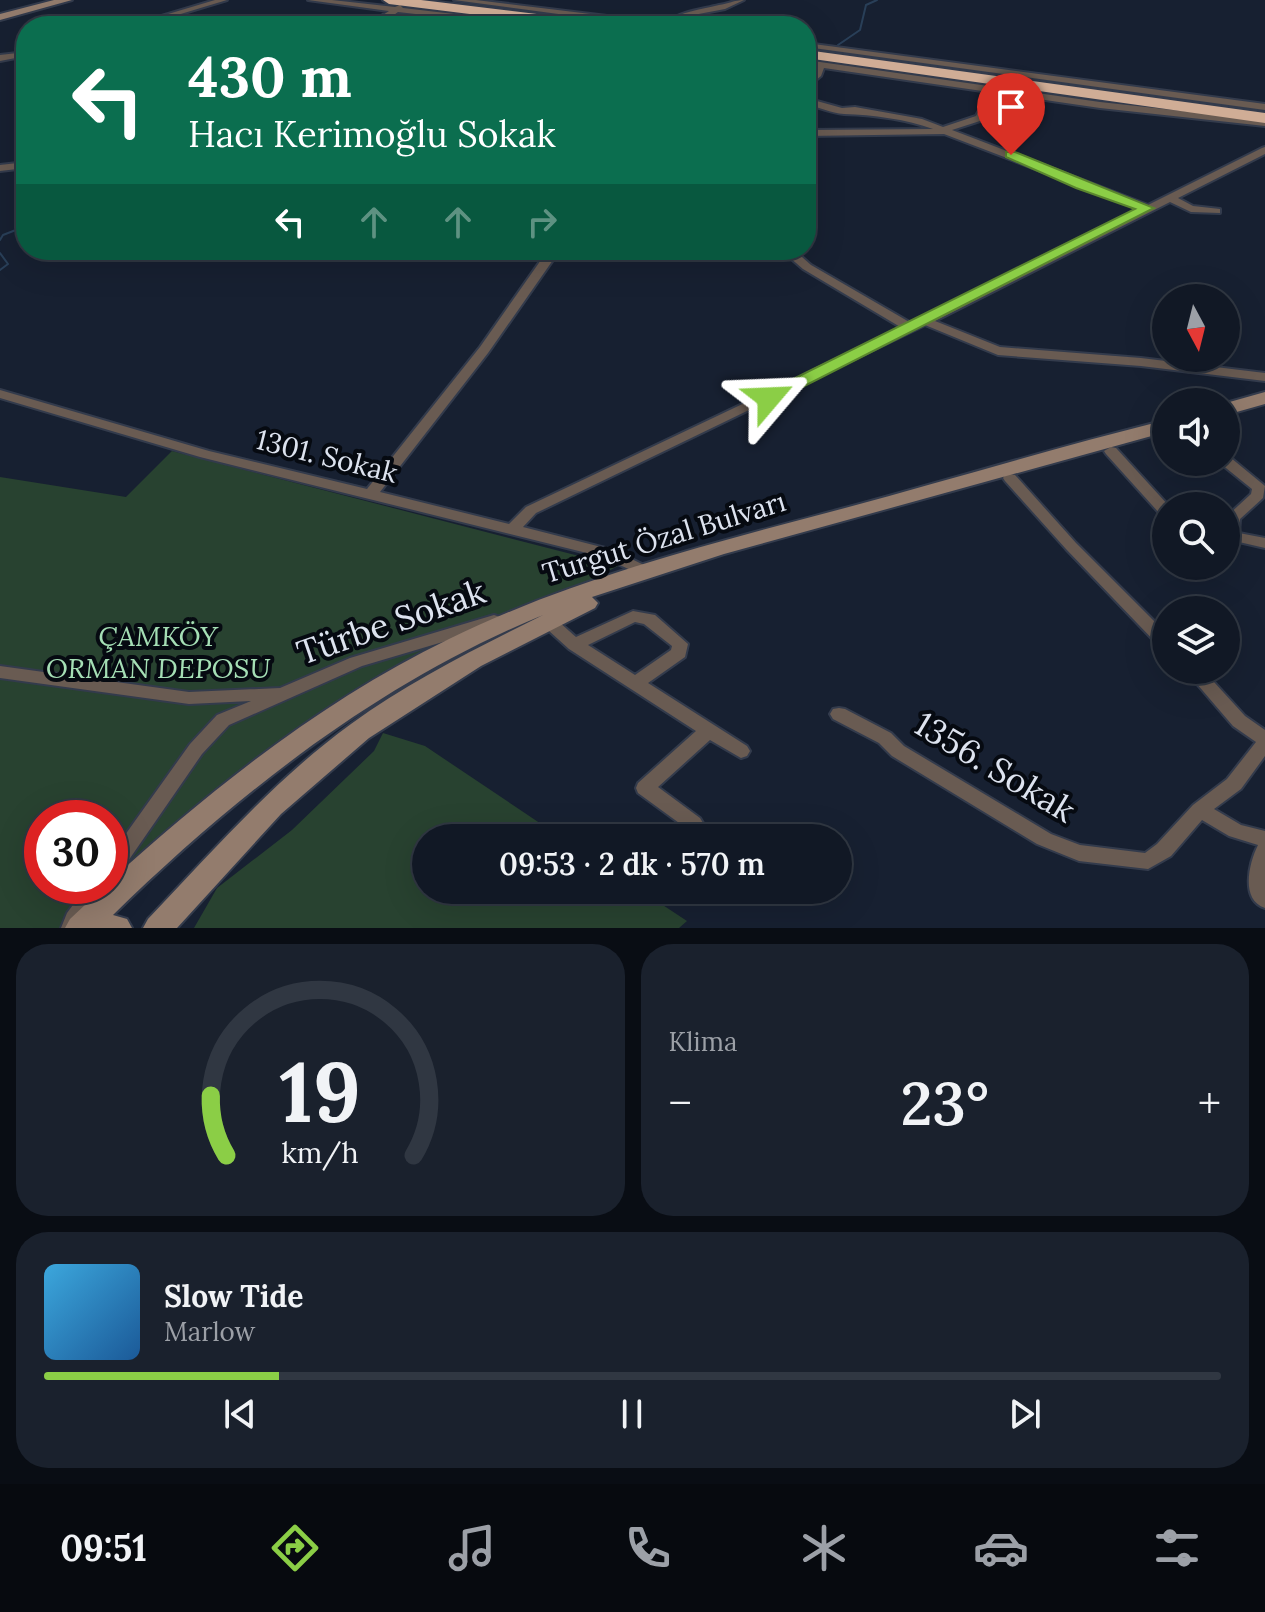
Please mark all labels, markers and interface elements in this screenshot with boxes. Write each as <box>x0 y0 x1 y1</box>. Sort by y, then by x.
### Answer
text: 430 m <box>188 41 352 112</box>
icon: left <box>56 48 160 152</box>
pin <box>977 73 1045 155</box>
icon: arrive <box>989 85 1033 129</box>
text: Hacı Kerimoğlu Sokak <box>188 111 556 157</box>
icon: left <box>268 200 312 244</box>
icon: ahead <box>352 200 396 244</box>
icon: ahead <box>436 200 480 244</box>
icon: right <box>520 200 564 244</box>
north arrow <box>1152 284 1240 372</box>
map controls <box>1152 284 1240 684</box>
position arrow <box>727 356 811 440</box>
button: sound <box>1152 388 1240 476</box>
street label: 1301. Sokak <box>253 421 401 491</box>
street label: Turgut Özal Bulvarı <box>538 483 790 591</box>
button: search <box>1152 492 1240 580</box>
street label: Türbe Sokak <box>291 569 491 674</box>
button: layers <box>1152 596 1240 684</box>
park label: ÇAMKÖY ORMAN DEPOSU <box>46 618 270 686</box>
street label: 1356. Sokak <box>907 702 1084 832</box>
speed limit sign: 30 <box>24 800 128 904</box>
text: 09:53 · 2 dk · 570 m <box>499 845 765 883</box>
text: Klima <box>669 1025 737 1058</box>
text: 19 <box>279 1038 361 1145</box>
text: 23° <box>900 1065 989 1141</box>
text: − <box>669 1075 692 1131</box>
text: + <box>1198 1075 1221 1131</box>
text: km/h <box>282 1134 359 1171</box>
text: Slow Tide <box>164 1277 303 1315</box>
text: Marlow <box>164 1315 255 1348</box>
icon: previous <box>218 1392 262 1436</box>
icon: pause <box>610 1392 654 1436</box>
icon: next <box>1003 1392 1047 1436</box>
icon: directions <box>267 1520 323 1576</box>
icon: music <box>444 1520 500 1576</box>
icon: phone <box>620 1520 676 1576</box>
icon: climate <box>796 1520 852 1576</box>
icon: car <box>973 1520 1029 1576</box>
icon: filters <box>1149 1520 1205 1576</box>
text: 09:51 <box>60 1525 147 1571</box>

